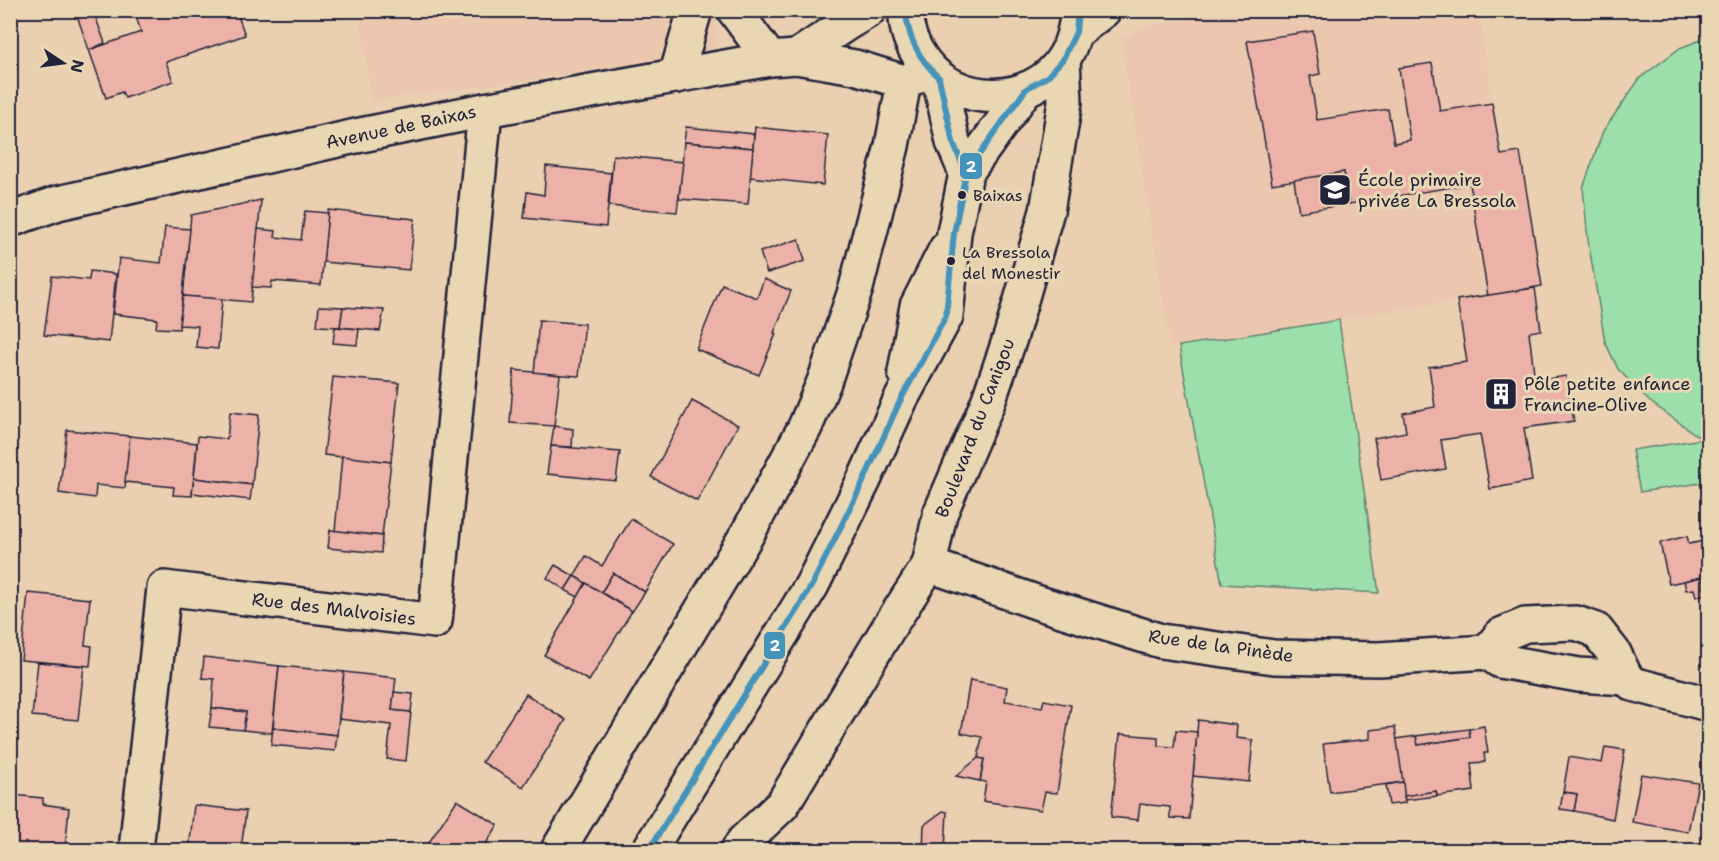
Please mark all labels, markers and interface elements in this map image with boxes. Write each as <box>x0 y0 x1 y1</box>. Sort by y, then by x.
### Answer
north arrow <box>33 33 93 93</box>
text: N <box>65 58 89 75</box>
street label: Avenue de Baixas <box>324 99 478 155</box>
line badge: 2 <box>959 152 983 180</box>
text: 2 <box>965 156 977 177</box>
place label: École primaire privée La Bressola <box>1358 168 1516 213</box>
school or university icon: École primaire privée La Bressola <box>1317 172 1353 208</box>
place label: Baixas <box>973 185 1023 206</box>
marker: Baixas <box>956 189 968 201</box>
place label: La Bressola del Monestir <box>962 242 1061 284</box>
marker: La Bressola del Monestir <box>945 255 957 267</box>
street label: Boulevard du Canigou <box>930 335 1020 521</box>
place label: Pôle petite enfance Francine-Olive <box>1524 372 1690 417</box>
building icon: Pôle petite enfance Francine-Olive <box>1483 376 1519 412</box>
street label: Rue des Malvoisies <box>250 587 418 631</box>
street label: Rue de la Pinède <box>1147 624 1295 668</box>
line badge: 2 <box>763 631 786 660</box>
text: 2 <box>769 635 781 656</box>

